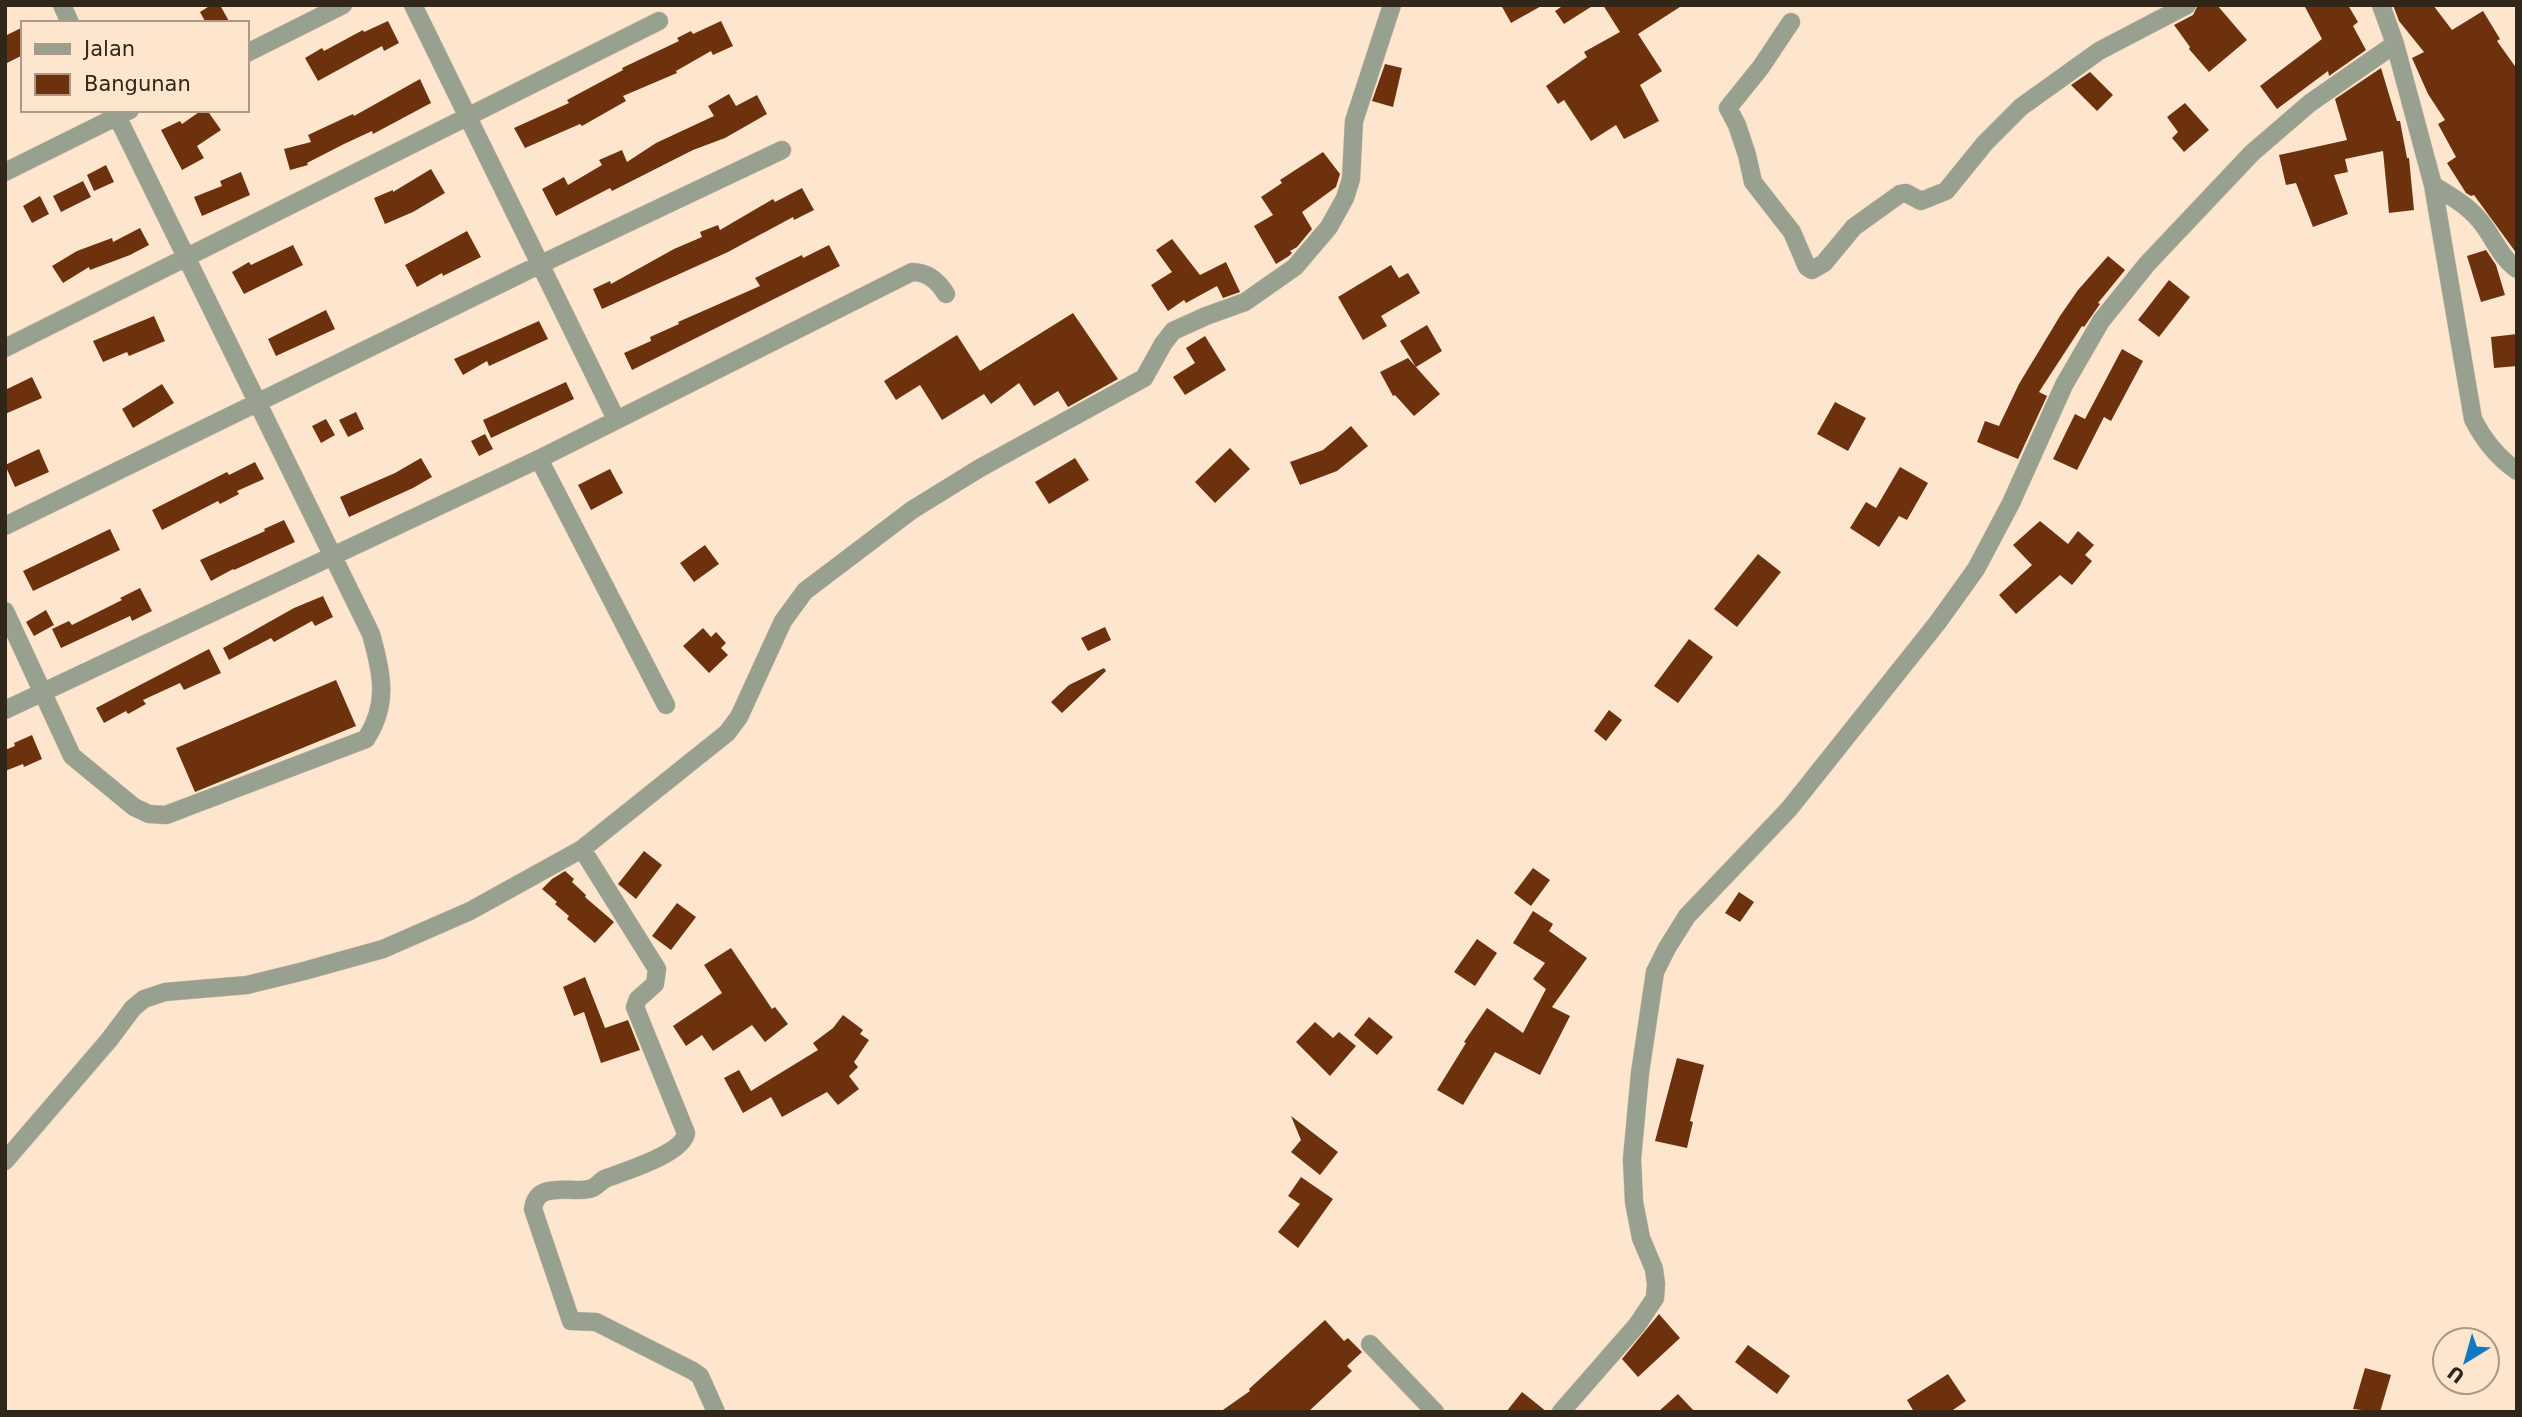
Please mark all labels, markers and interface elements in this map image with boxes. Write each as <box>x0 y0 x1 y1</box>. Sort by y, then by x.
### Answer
legend <box>21 21 248 112</box>
text: Jalan <box>82 37 135 61</box>
text: Bangunan <box>84 72 191 96</box>
north arrow <box>2431 1326 2501 1396</box>
text: U <box>2443 1361 2469 1388</box>

